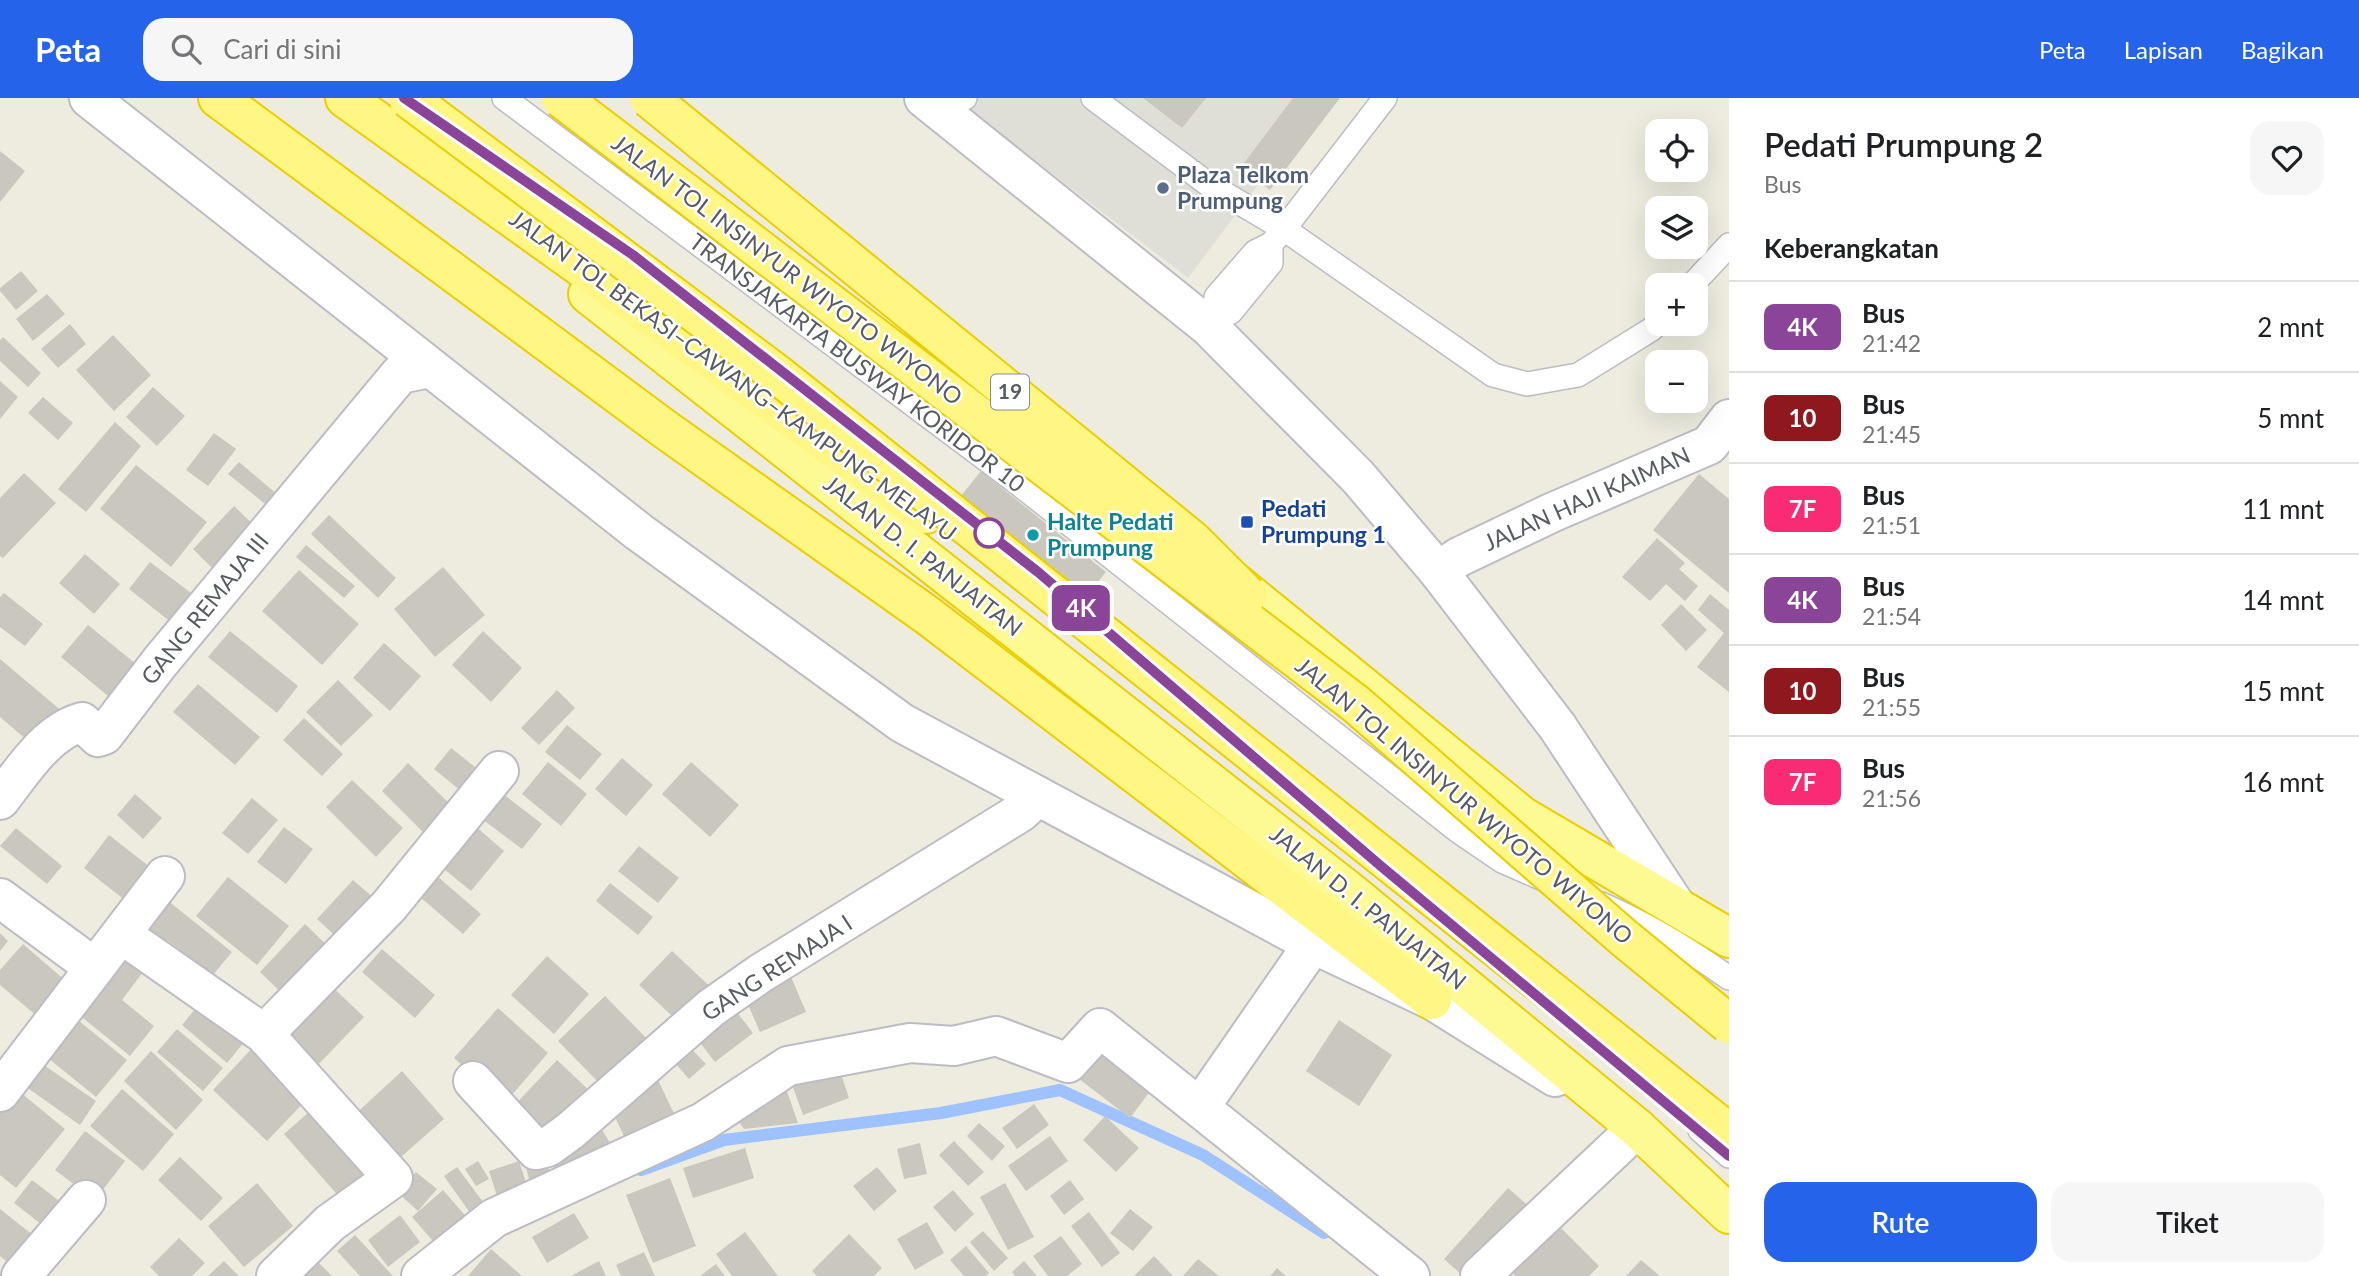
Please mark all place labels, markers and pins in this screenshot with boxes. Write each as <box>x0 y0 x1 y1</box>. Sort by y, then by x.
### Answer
place label: Plaza Telkom Prumpung <box>1177 160 1309 214</box>
marker: Plaza Telkom Prumpung <box>1155 180 1171 196</box>
place label: Pedati Prumpung 1 <box>1261 494 1386 548</box>
place label: Halte Pedati Prumpung <box>1047 507 1174 561</box>
marker: Pedati Prumpung 1 <box>1239 514 1255 530</box>
unlabelled marker <box>974 518 1004 548</box>
marker: Halte Pedati Prumpung <box>1025 527 1041 543</box>

